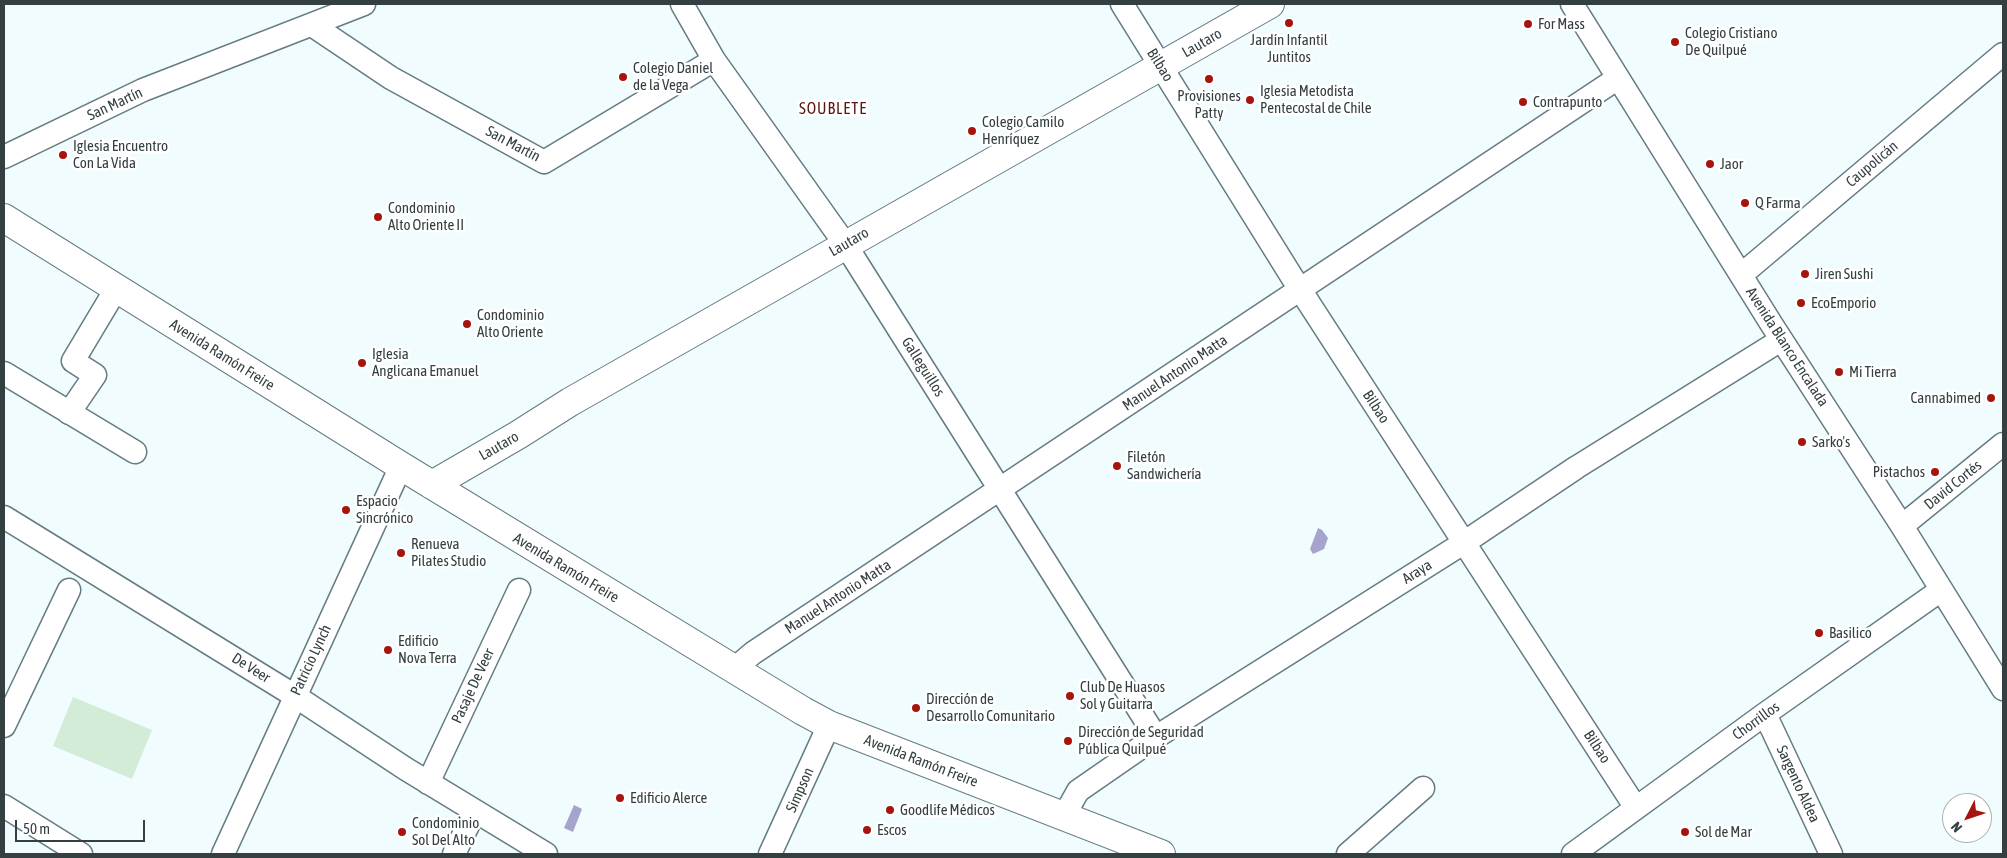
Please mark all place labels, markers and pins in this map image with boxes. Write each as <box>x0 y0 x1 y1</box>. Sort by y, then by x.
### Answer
place label: For Mass <box>1538 15 1585 33</box>
marker: Jardín Infantil Juntitos <box>1283 17 1295 29</box>
marker: For Mass <box>1522 18 1534 30</box>
place label: Colegio Cristiano De Quilpué <box>1685 24 1777 59</box>
place label: Jardín Infantil Juntitos <box>1250 31 1328 66</box>
marker: Colegio Cristiano De Quilpué <box>1669 36 1681 48</box>
place label: Colegio Daniel de la Vega <box>633 59 713 94</box>
marker: Colegio Daniel de la Vega <box>617 71 629 83</box>
marker: Provisiones Patty <box>1203 73 1215 85</box>
place label: Iglesia Metodista Pentecostal de Chile <box>1260 82 1371 117</box>
place label: Provisiones Patty <box>1177 87 1241 122</box>
place label: Contrapunto <box>1533 93 1602 111</box>
marker: Iglesia Metodista Pentecostal de Chile <box>1244 94 1256 106</box>
marker: Contrapunto <box>1517 96 1529 108</box>
place label: Colegio Camilo Henríquez <box>982 113 1064 148</box>
marker: Colegio Camilo Henríquez <box>966 125 978 137</box>
place label: Iglesia Encuentro Con La Vida <box>73 137 168 172</box>
marker: Iglesia Encuentro Con La Vida <box>57 149 69 161</box>
place label: Jaor <box>1720 155 1743 173</box>
marker: Jaor <box>1704 158 1716 170</box>
place label: Q Farma <box>1755 194 1801 212</box>
marker: Q Farma <box>1739 197 1751 209</box>
place label: Condominio Alto Oriente II <box>388 199 464 234</box>
marker: Condominio Alto Oriente II <box>372 211 384 223</box>
place label: Jiren Sushi <box>1815 265 1873 283</box>
marker: Jiren Sushi <box>1799 268 1811 280</box>
place label: EcoEmporio <box>1811 294 1876 312</box>
marker: EcoEmporio <box>1795 297 1807 309</box>
place label: Condominio Alto Oriente <box>477 306 544 341</box>
marker: Condominio Alto Oriente <box>461 318 473 330</box>
place label: Iglesia Anglicana Emanuel <box>372 345 479 380</box>
marker: Iglesia Anglicana Emanuel <box>356 357 368 369</box>
place label: Mi Tierra <box>1849 363 1897 381</box>
marker: Mi Tierra <box>1833 366 1845 378</box>
place label: Cannabimed <box>1911 389 1981 407</box>
marker: Cannabimed <box>1985 392 1997 404</box>
place label: Sarko's <box>1812 433 1850 451</box>
marker: Sarko's <box>1796 436 1808 448</box>
place label: Filetón Sandwichería <box>1127 448 1202 483</box>
marker: Filetón Sandwichería <box>1111 460 1123 472</box>
place label: Pistachos <box>1873 463 1925 481</box>
marker: Pistachos <box>1929 466 1941 478</box>
place label: Espacio Sincrónico <box>356 492 413 527</box>
marker: Espacio Sincrónico <box>340 504 352 516</box>
place label: Renueva Pilates Studio <box>411 535 486 570</box>
marker: Renueva Pilates Studio <box>395 547 407 559</box>
place label: Basilico <box>1829 624 1872 642</box>
marker: Basilico <box>1813 627 1825 639</box>
place label: Edificio Nova Terra <box>398 632 457 667</box>
marker: Edificio Nova Terra <box>382 644 394 656</box>
place label: Club De Huasos Sol y Guitarra <box>1080 678 1165 713</box>
place label: Dirección de Desarrollo Comunitario <box>926 690 1055 725</box>
marker: Club De Huasos Sol y Guitarra <box>1064 690 1076 702</box>
marker: Dirección de Desarrollo Comunitario <box>910 702 922 714</box>
place label: Dirección de Seguridad Pública Quilpué <box>1078 723 1204 758</box>
marker: Dirección de Seguridad Pública Quilpué <box>1062 735 1074 747</box>
place label: Edificio Alerce <box>630 789 707 807</box>
marker: Edificio Alerce <box>614 792 626 804</box>
place label: Goodlife Médicos <box>900 801 995 819</box>
marker: Goodlife Médicos <box>884 804 896 816</box>
place label: Condominio Sol Del Alto <box>412 814 479 849</box>
place label: Escos <box>877 821 907 839</box>
place label: Sol de Mar <box>1695 823 1752 841</box>
marker: Escos <box>861 824 873 836</box>
marker: Condominio Sol Del Alto <box>396 826 408 838</box>
marker: Sol de Mar <box>1679 826 1691 838</box>

